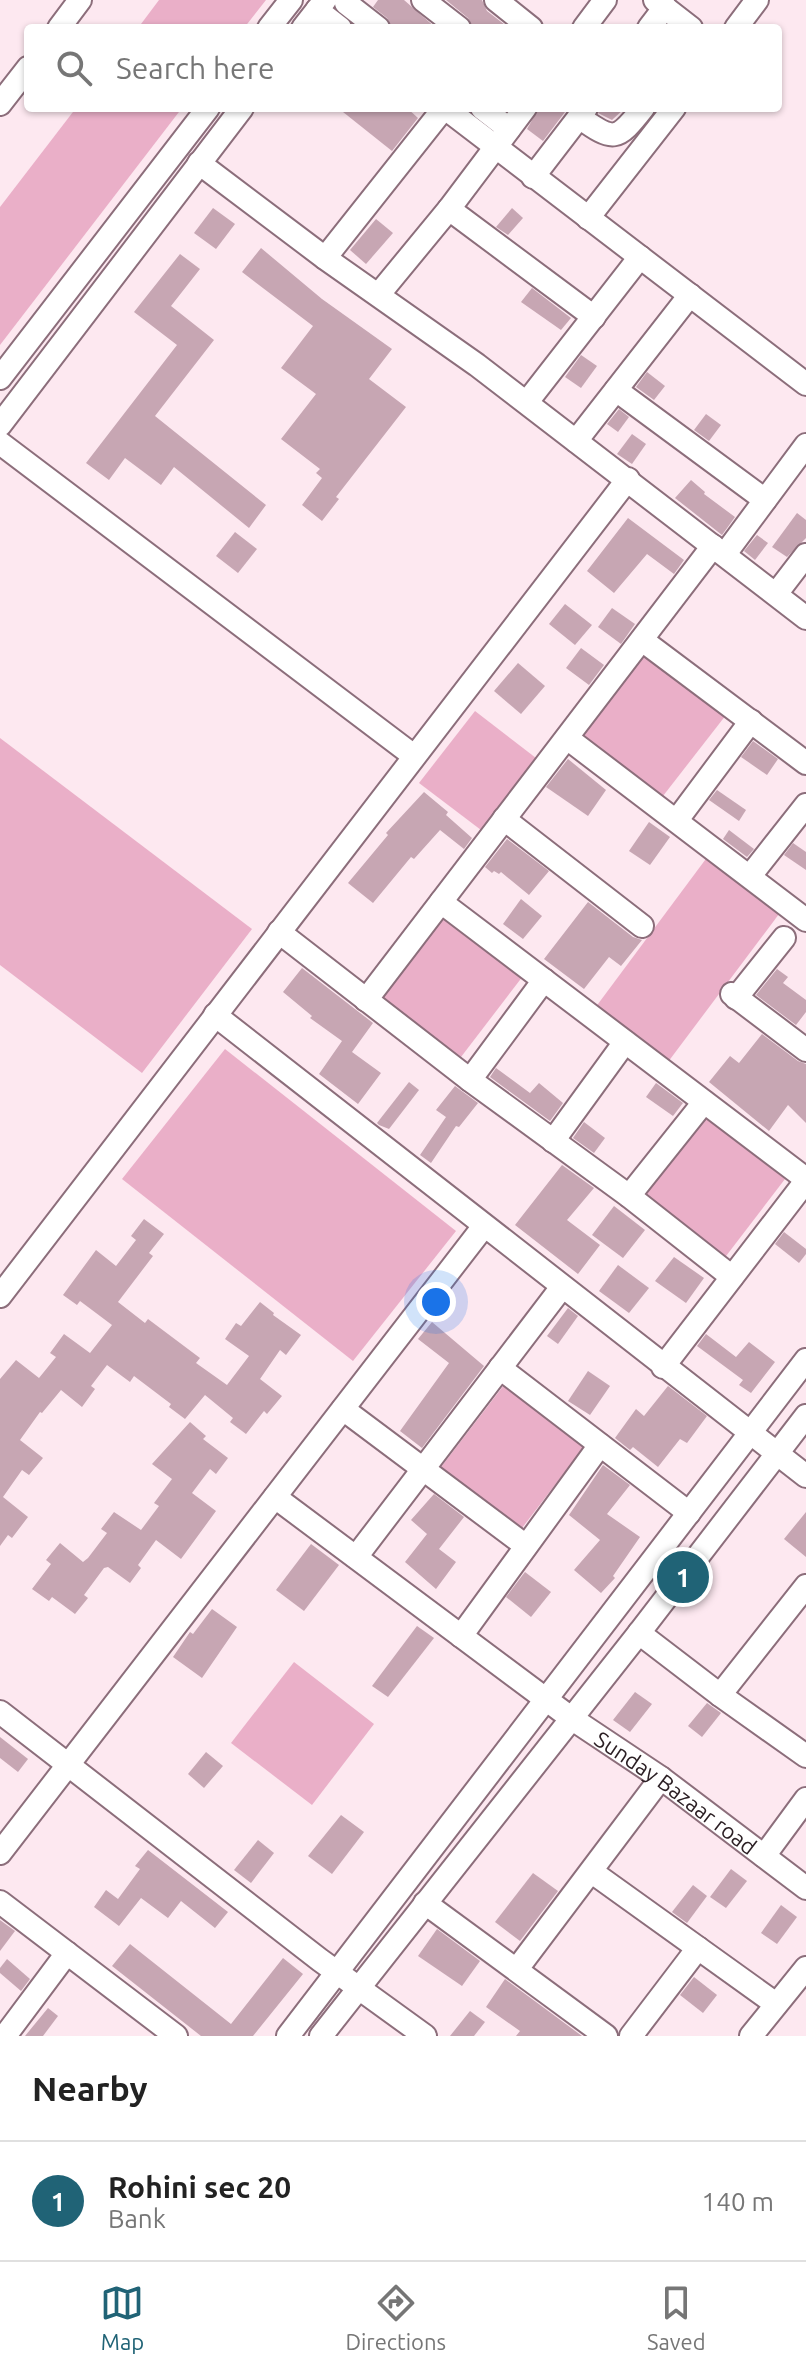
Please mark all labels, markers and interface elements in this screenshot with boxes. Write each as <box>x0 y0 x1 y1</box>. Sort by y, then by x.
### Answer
search box <box>24 24 782 112</box>
icon: search <box>52 46 96 90</box>
text: Search here <box>116 51 275 85</box>
your location <box>416 1282 456 1322</box>
pin: 1 <box>657 1547 709 1607</box>
street label: Sunday Bazaar road <box>591 1725 762 1859</box>
text: Nearby <box>32 2069 147 2107</box>
text: Rohini sec 20 <box>108 2170 291 2204</box>
text: 1 <box>51 2187 65 2216</box>
text: 140 m <box>702 2187 774 2216</box>
text: Bank <box>108 2204 166 2233</box>
tab: Map <box>100 2281 144 2354</box>
tab: Directions <box>345 2281 446 2354</box>
tab: Saved <box>647 2281 706 2354</box>

